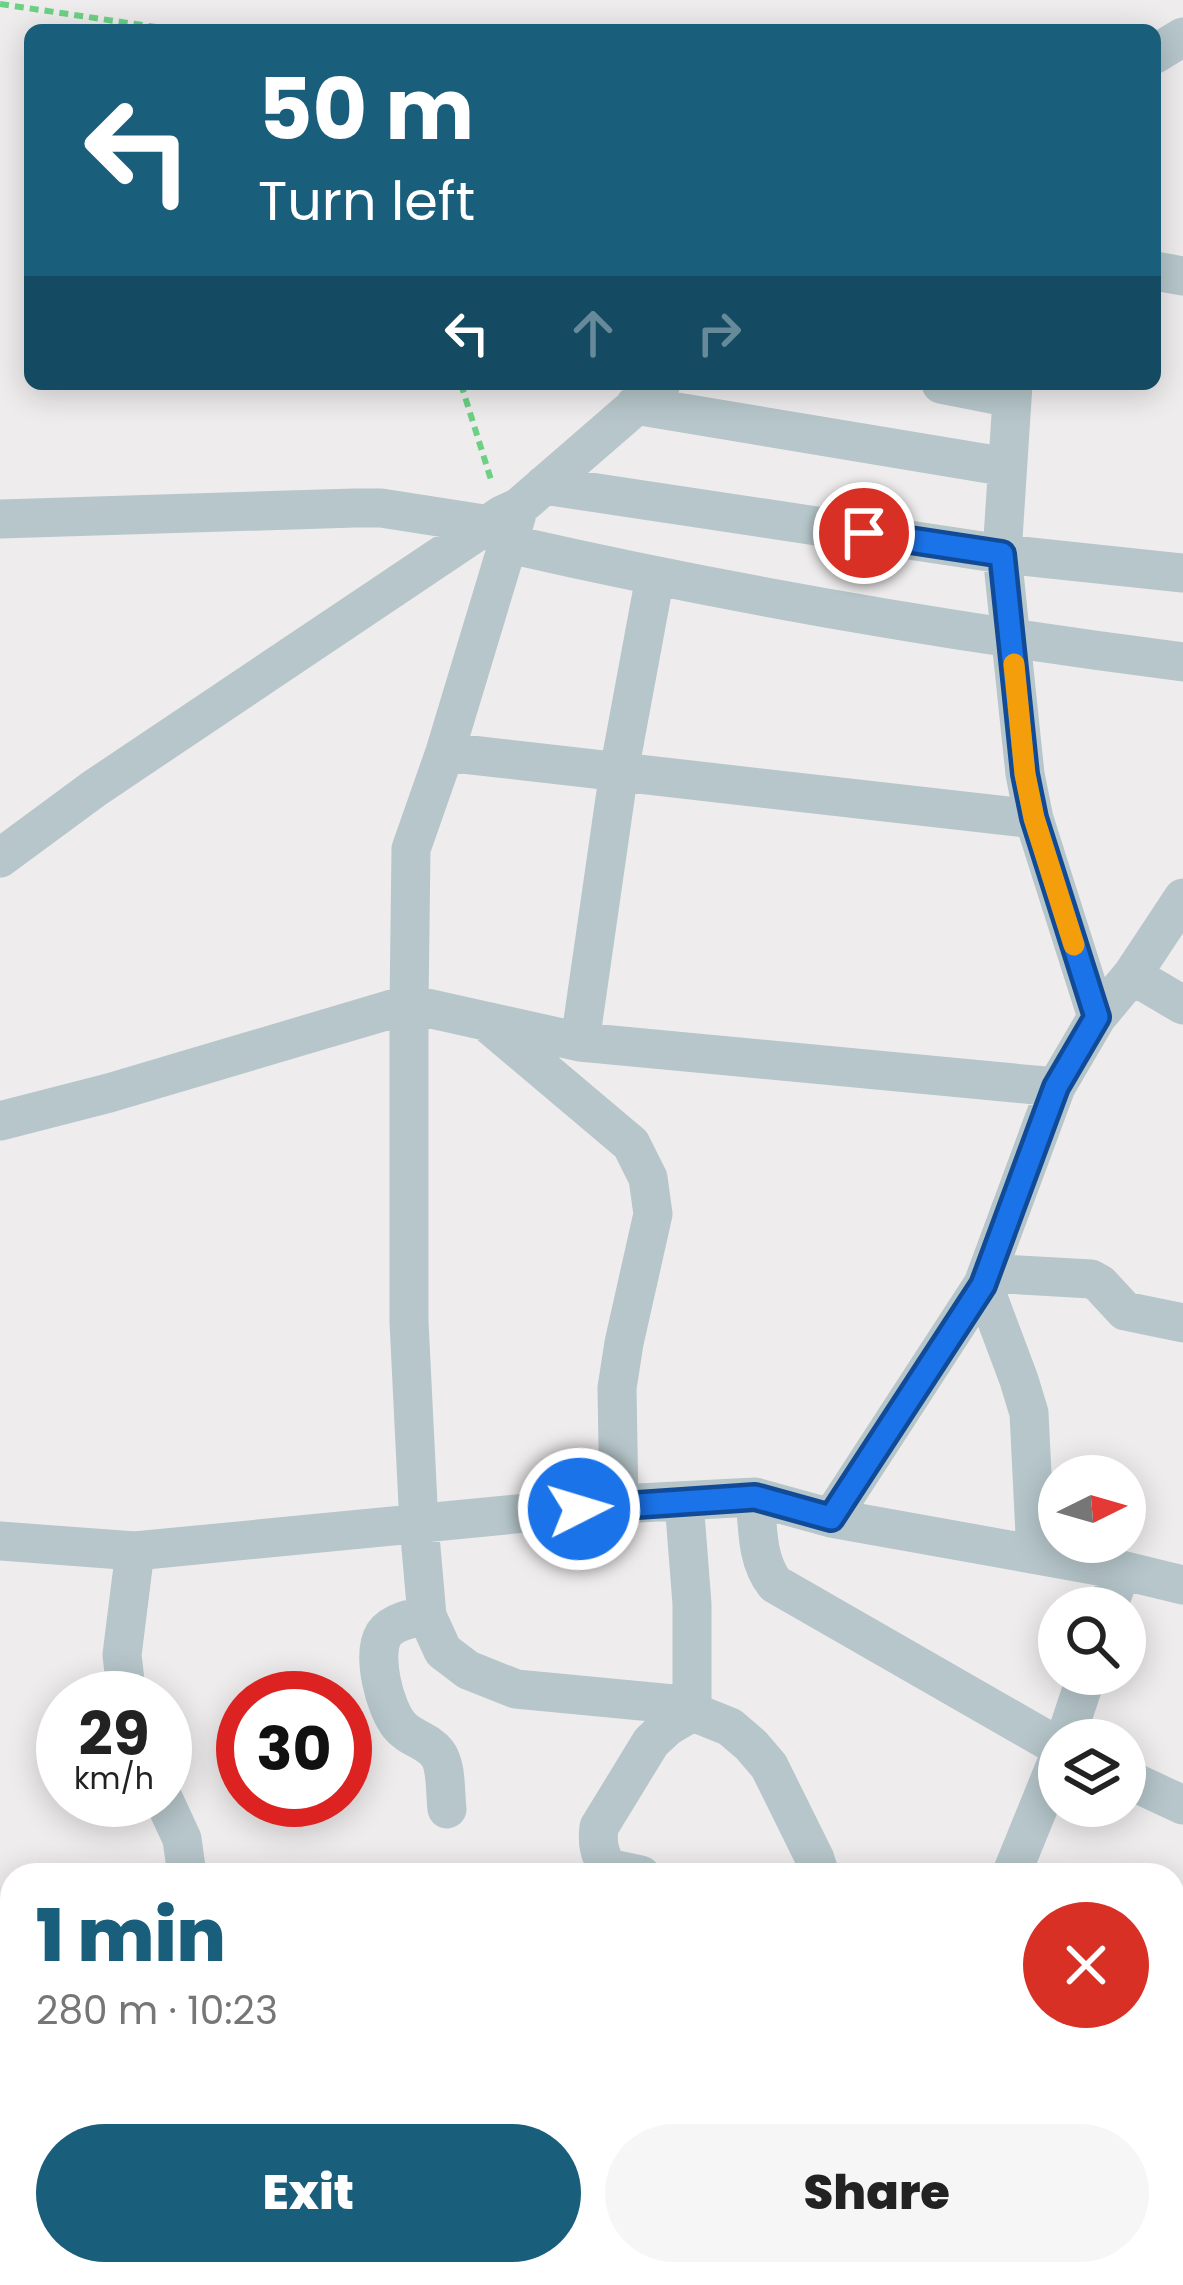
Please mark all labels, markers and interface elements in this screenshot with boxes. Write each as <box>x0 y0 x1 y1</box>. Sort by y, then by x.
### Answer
text: 50 m <box>258 51 474 168</box>
icon: left <box>60 72 216 228</box>
text: Turn left <box>258 163 475 239</box>
icon: left <box>434 300 500 366</box>
icon: ahead <box>560 300 626 366</box>
icon: right <box>686 300 752 366</box>
pin <box>813 482 915 584</box>
icon: arrive <box>831 500 897 566</box>
position arrow <box>516 1446 642 1572</box>
north arrow <box>1038 1455 1146 1563</box>
map controls <box>1038 1455 1146 1827</box>
button: search <box>1038 1587 1146 1695</box>
speed limit sign: 30 <box>216 1671 372 1827</box>
text: 29 <box>78 1692 150 1776</box>
button: layers <box>1038 1719 1146 1827</box>
text: km/h <box>74 1757 154 1800</box>
text: 1 min <box>36 1885 226 1986</box>
button: close <box>1023 1902 1149 2028</box>
text: 280 m · 10:23 <box>36 1983 278 2038</box>
button: Exit <box>36 2124 581 2262</box>
button: Share <box>605 2124 1149 2262</box>

